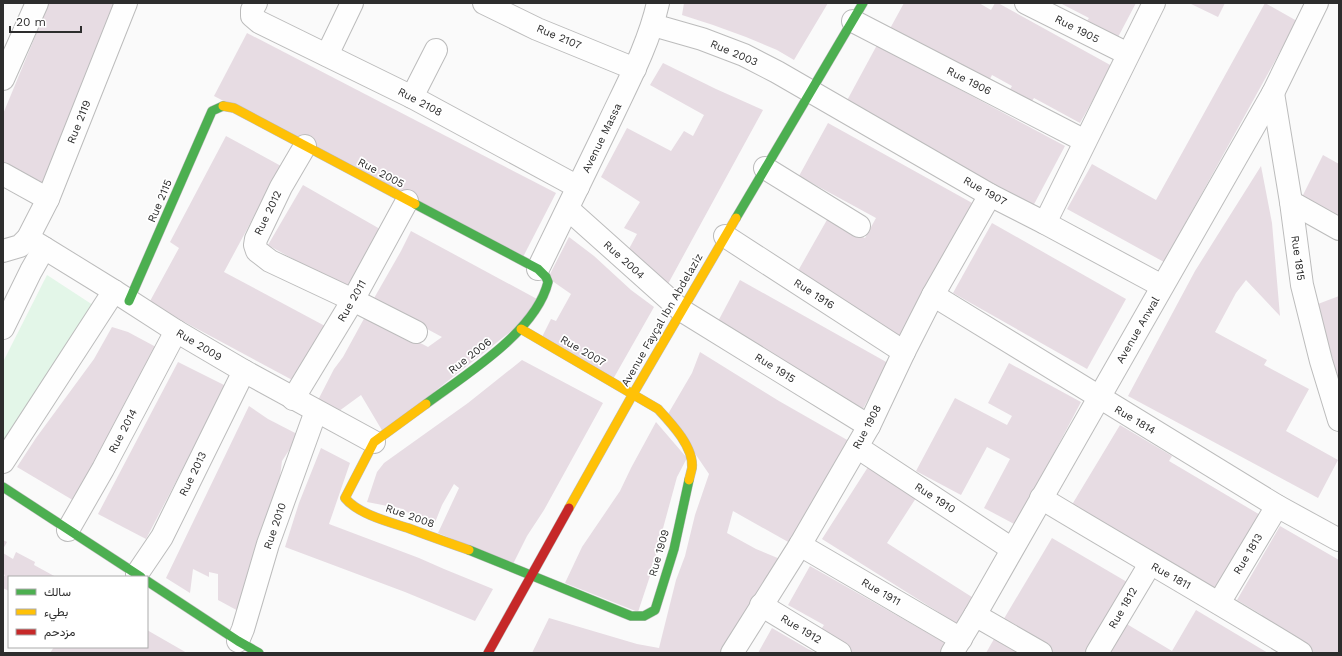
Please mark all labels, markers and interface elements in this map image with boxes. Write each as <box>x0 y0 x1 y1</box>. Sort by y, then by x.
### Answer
scale bar <box>10 8 81 34</box>
street label: Rue 1905 <box>1053 12 1101 46</box>
text: 20 m <box>16 15 46 29</box>
street label: Rue 2107 <box>535 22 583 52</box>
street label: Rue 2003 <box>708 37 760 69</box>
street label: Rue 1906 <box>944 64 994 98</box>
street label: Rue 2108 <box>396 85 445 119</box>
street label: Rue 2119 <box>64 98 94 146</box>
street label: Avenue Massa <box>579 101 625 175</box>
street label: Rue 2005 <box>356 155 406 191</box>
street label: Rue 1907 <box>961 174 1009 208</box>
street label: Rue 2115 <box>145 178 175 224</box>
street label: Rue 2012 <box>252 189 284 237</box>
street label: Rue 1815 <box>1288 235 1308 281</box>
street label: Rue 2004 <box>601 238 647 282</box>
street label: Avenue Fayçal Ibn Abdelaziz <box>619 251 706 389</box>
street label: Rue 1916 <box>791 276 837 312</box>
street label: Rue 2011 <box>335 278 369 324</box>
street label: Avenue Anwal <box>1114 294 1163 366</box>
street label: Rue 2009 <box>174 326 224 364</box>
street label: Rue 2007 <box>558 333 608 369</box>
street label: Rue 2006 <box>446 335 494 377</box>
street label: Rue 1915 <box>752 350 798 386</box>
street label: Rue 1908 <box>850 402 884 451</box>
street label: Rue 1814 <box>1112 403 1158 438</box>
street label: Rue 2014 <box>106 406 140 455</box>
street label: Rue 2013 <box>177 450 209 498</box>
street label: Rue 1910 <box>912 480 958 516</box>
street label: Rue 2010 <box>261 501 289 551</box>
street label: Rue 2008 <box>384 502 436 531</box>
street label: Rue 1909 <box>646 528 672 578</box>
street label: Rue 1813 <box>1231 531 1265 577</box>
street label: Rue 1811 <box>1149 560 1193 592</box>
street label: Rue 1911 <box>859 575 903 609</box>
legend <box>8 576 148 648</box>
text: سالك <box>44 585 71 599</box>
street label: Rue 1812 <box>1106 585 1140 631</box>
text: بطيء <box>44 605 68 622</box>
street label: Rue 1912 <box>778 612 824 646</box>
text: مزدحم <box>44 625 75 640</box>

